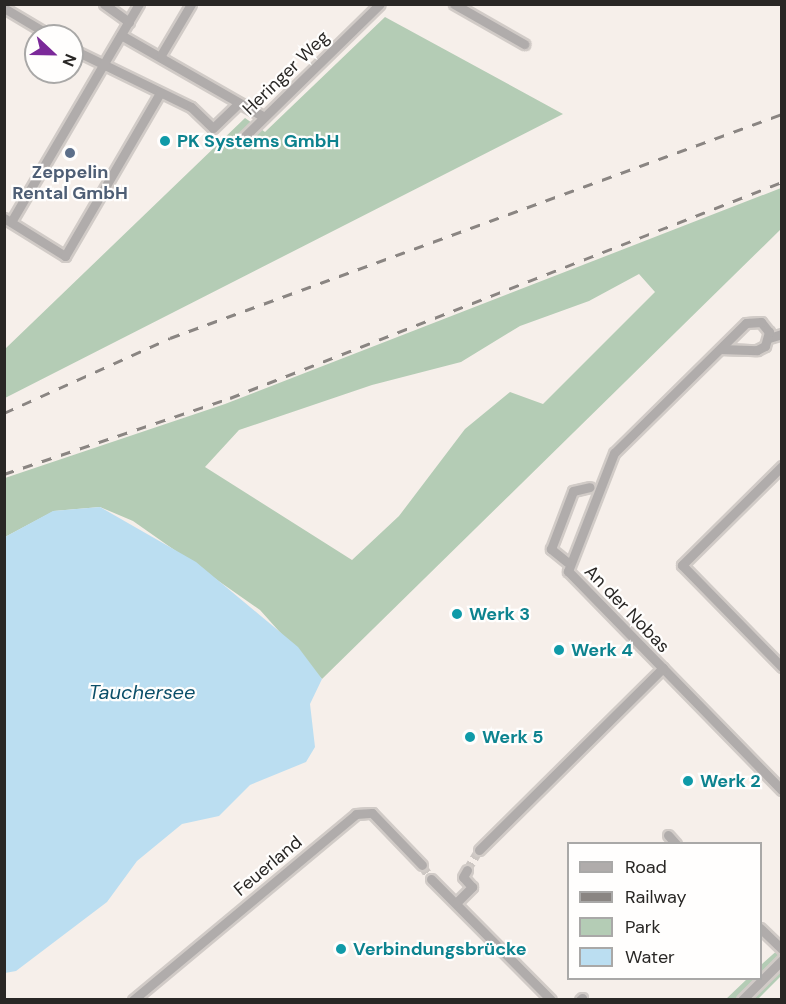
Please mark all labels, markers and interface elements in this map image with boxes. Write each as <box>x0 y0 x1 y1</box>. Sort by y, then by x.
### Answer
north arrow <box>24 24 84 84</box>
street label: Heringer Weg <box>238 26 334 120</box>
text: N <box>57 51 81 70</box>
place label: PK Systems GmbH <box>177 130 339 152</box>
marker: PK Systems GmbH <box>158 134 172 148</box>
marker: Zeppelin Rental GmbH <box>63 146 77 160</box>
place label: Zeppelin Rental GmbH <box>12 162 128 204</box>
street label: An der Nobas <box>580 561 674 657</box>
place label: Werk 3 <box>469 603 530 625</box>
marker: Werk 3 <box>450 607 464 621</box>
place label: Werk 4 <box>571 639 633 661</box>
marker: Werk 4 <box>552 643 566 657</box>
water label: Tauchersee <box>89 680 195 704</box>
place label: Werk 5 <box>482 726 543 748</box>
marker: Werk 5 <box>463 730 477 744</box>
place label: Werk 2 <box>700 770 761 792</box>
marker: Werk 2 <box>681 774 695 788</box>
street label: Feuerland <box>230 831 306 901</box>
legend <box>567 842 762 980</box>
text: Road <box>625 855 667 879</box>
text: Railway <box>625 885 687 909</box>
text: Park <box>625 915 661 939</box>
place label: Verbindungsbrücke <box>353 938 527 960</box>
marker: Verbindungsbrücke <box>334 942 348 956</box>
text: Water <box>625 945 675 969</box>

